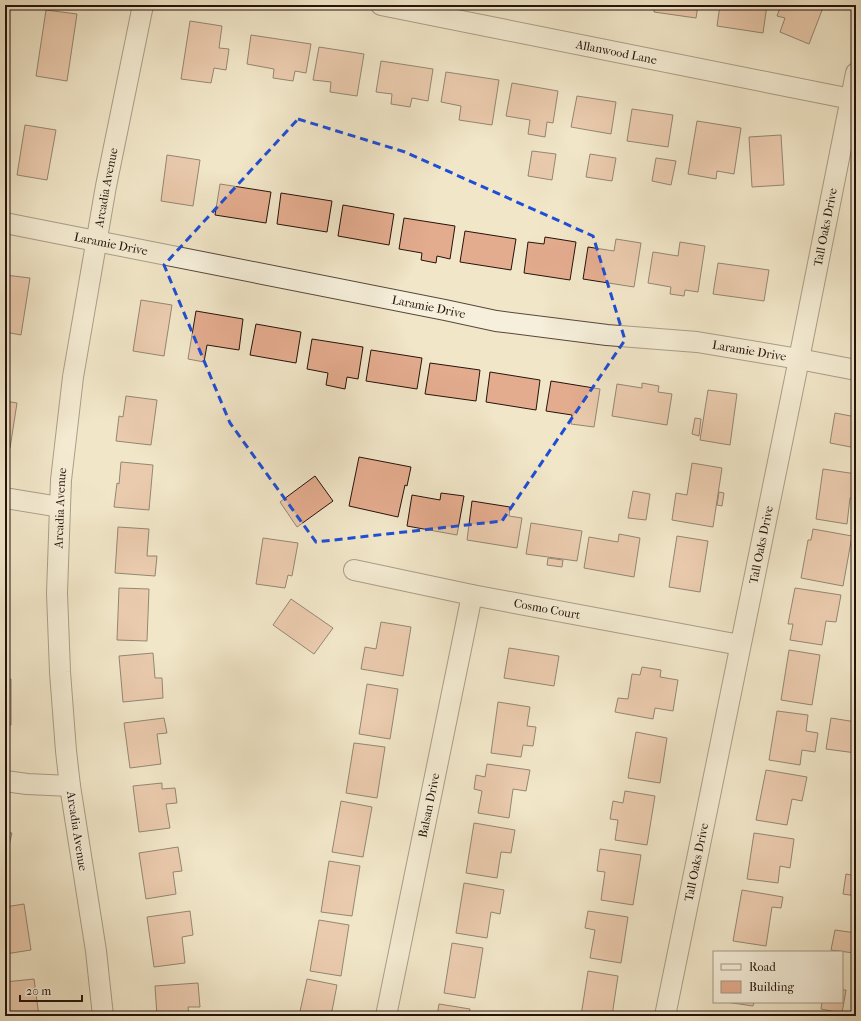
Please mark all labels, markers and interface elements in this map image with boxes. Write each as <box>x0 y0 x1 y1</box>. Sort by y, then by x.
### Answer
street label: Allanwood Lane <box>574 37 658 67</box>
street label: Arcadia Avenue <box>92 146 121 229</box>
street label: Tall Oaks Drive <box>811 187 840 267</box>
street label: Laramie Drive <box>73 230 149 258</box>
street label: Laramie Drive <box>391 293 467 321</box>
street label: Laramie Drive <box>711 338 788 364</box>
street label: Arcadia Avenue <box>52 467 69 550</box>
street label: Tall Oaks Drive <box>746 504 776 585</box>
street label: Cosmo Court <box>513 596 582 622</box>
street label: Balsan Drive <box>416 772 442 839</box>
street label: Arcadia Avenue <box>64 789 90 872</box>
street label: Tall Oaks Drive <box>682 822 711 903</box>
legend <box>713 951 843 1003</box>
text: Road <box>749 960 776 974</box>
scale bar <box>20 977 82 1003</box>
text: Building <box>749 980 794 994</box>
text: 20 m <box>26 984 51 998</box>

